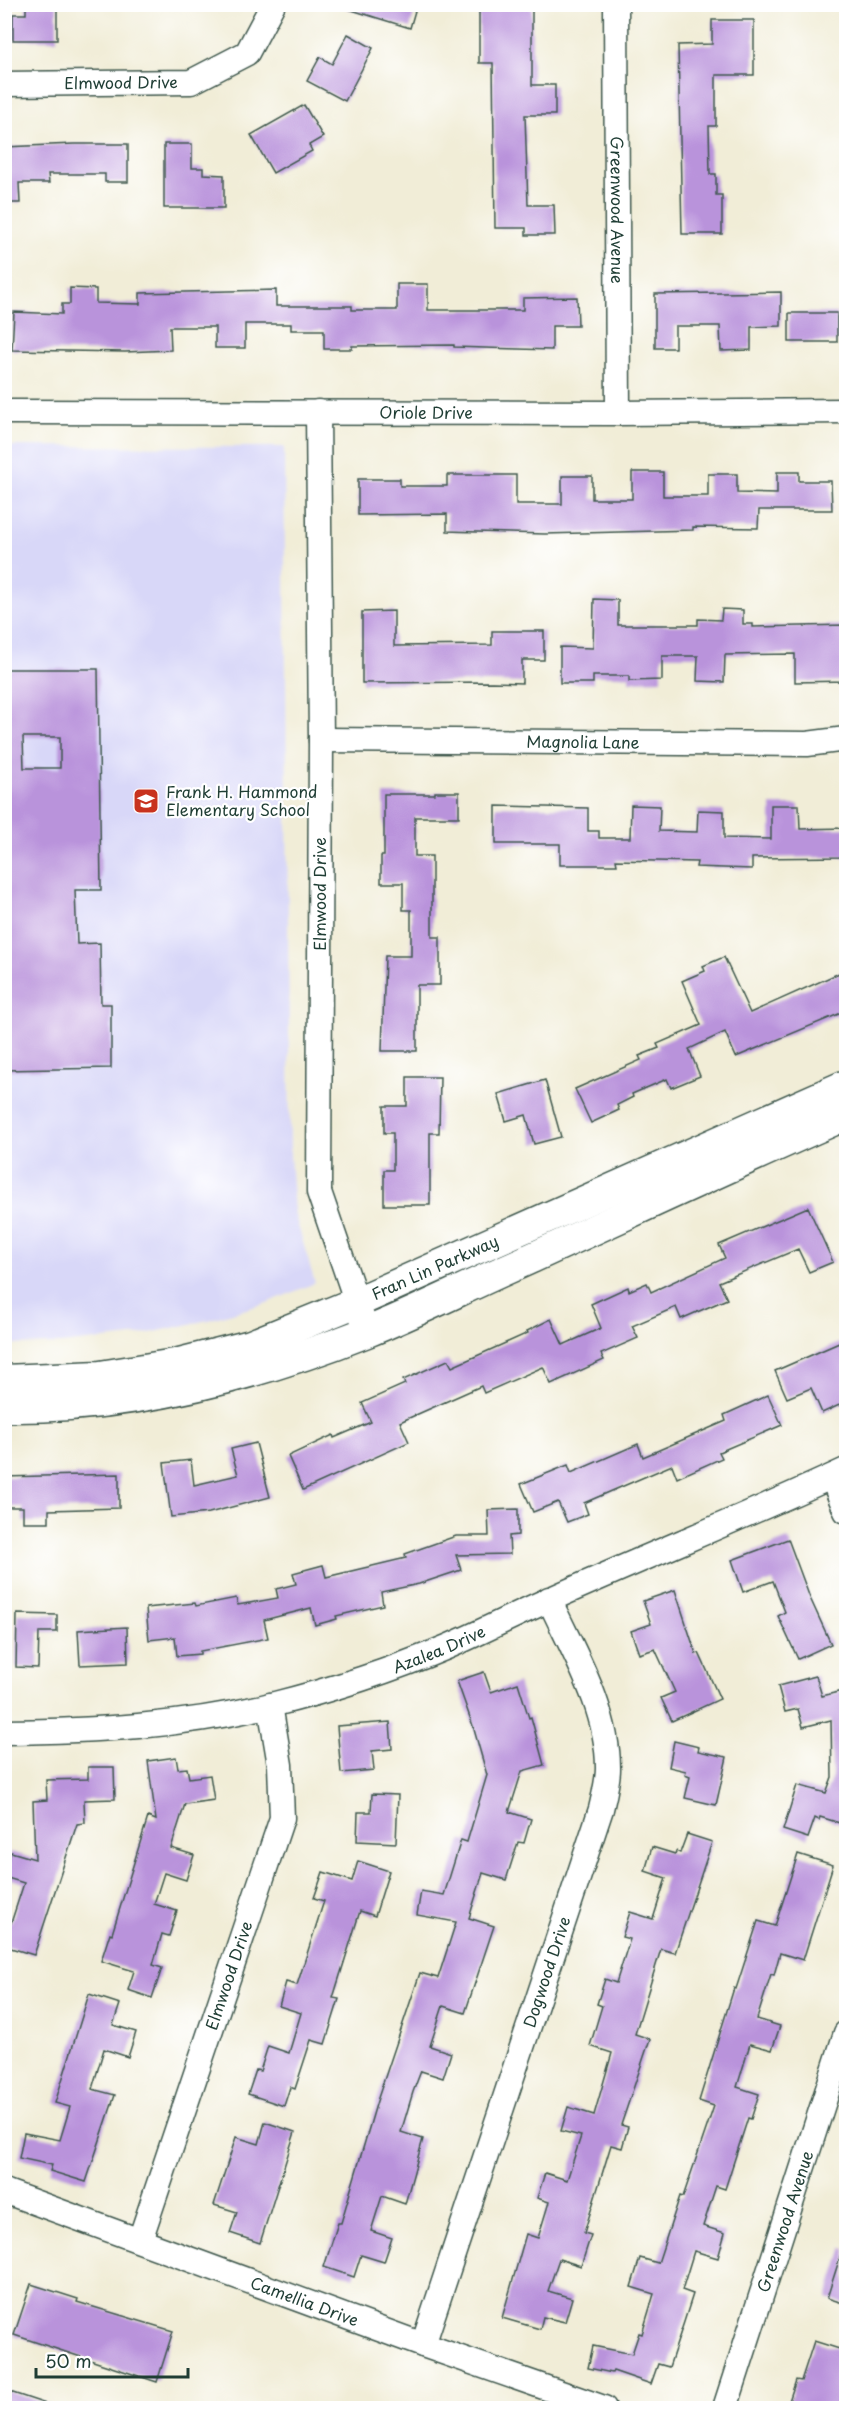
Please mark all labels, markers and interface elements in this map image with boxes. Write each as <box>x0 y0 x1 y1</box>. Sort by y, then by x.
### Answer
street label: Elmwood Drive <box>64 69 178 94</box>
street label: Greenwood Avenue <box>606 136 630 284</box>
street label: Oriole Drive <box>379 400 473 424</box>
street label: Magnolia Lane <box>526 729 640 754</box>
place label: Frank H. Hammond Elementary School <box>166 779 317 821</box>
school or university icon: Frank H. Hammond Elementary School <box>131 786 161 816</box>
street label: Elmwood Drive <box>307 837 331 951</box>
street label: Fran Lin Parkway <box>367 1228 502 1305</box>
street label: Azalea Drive <box>389 1618 489 1678</box>
street label: Dogwood Drive <box>516 1913 576 2030</box>
street label: Elmwood Drive <box>199 1918 258 2033</box>
street label: Greenwood Avenue <box>750 2147 818 2295</box>
street label: Camellia Drive <box>247 2270 362 2331</box>
scale bar <box>36 2341 188 2379</box>
text: 50 m <box>45 2347 92 2374</box>

